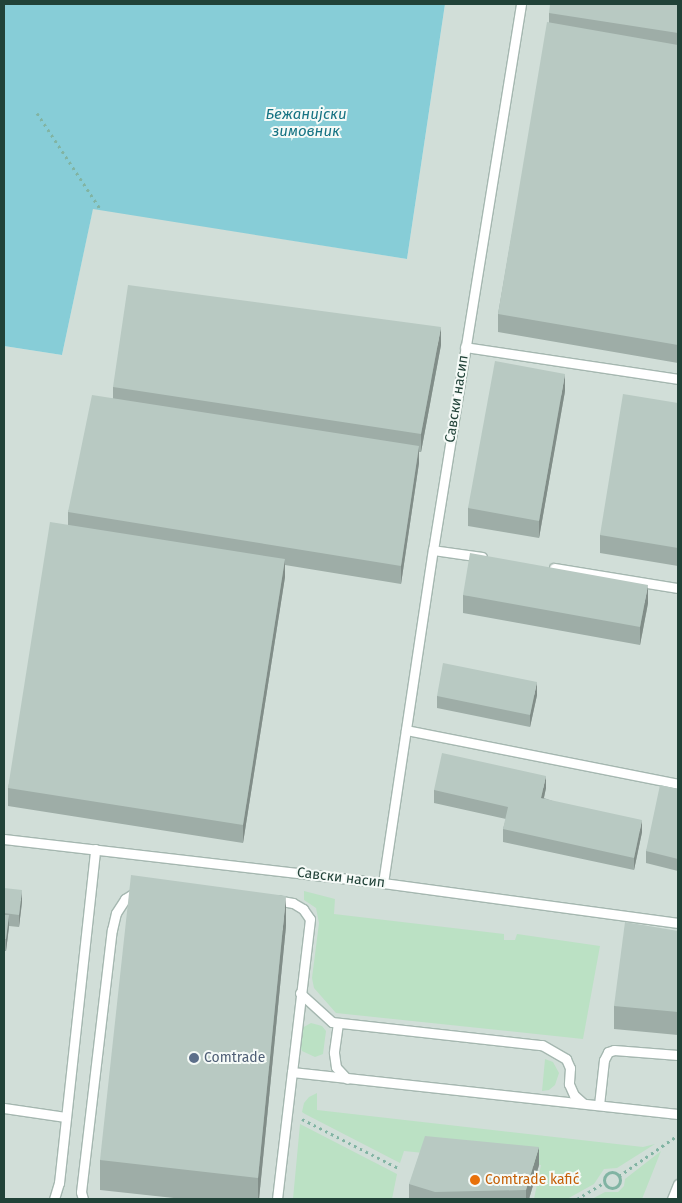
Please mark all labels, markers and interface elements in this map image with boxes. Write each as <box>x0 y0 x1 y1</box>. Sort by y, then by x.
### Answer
water label: Бежанијски зимовник <box>265 105 347 140</box>
street label: Савски насип <box>442 354 472 444</box>
street label: Савски насип <box>296 864 386 892</box>
place label: Comtrade <box>204 1050 265 1066</box>
marker: Comtrade <box>188 1052 200 1064</box>
place label: Comtrade kafić <box>485 1172 579 1188</box>
marker: Comtrade kafić <box>469 1174 481 1186</box>

